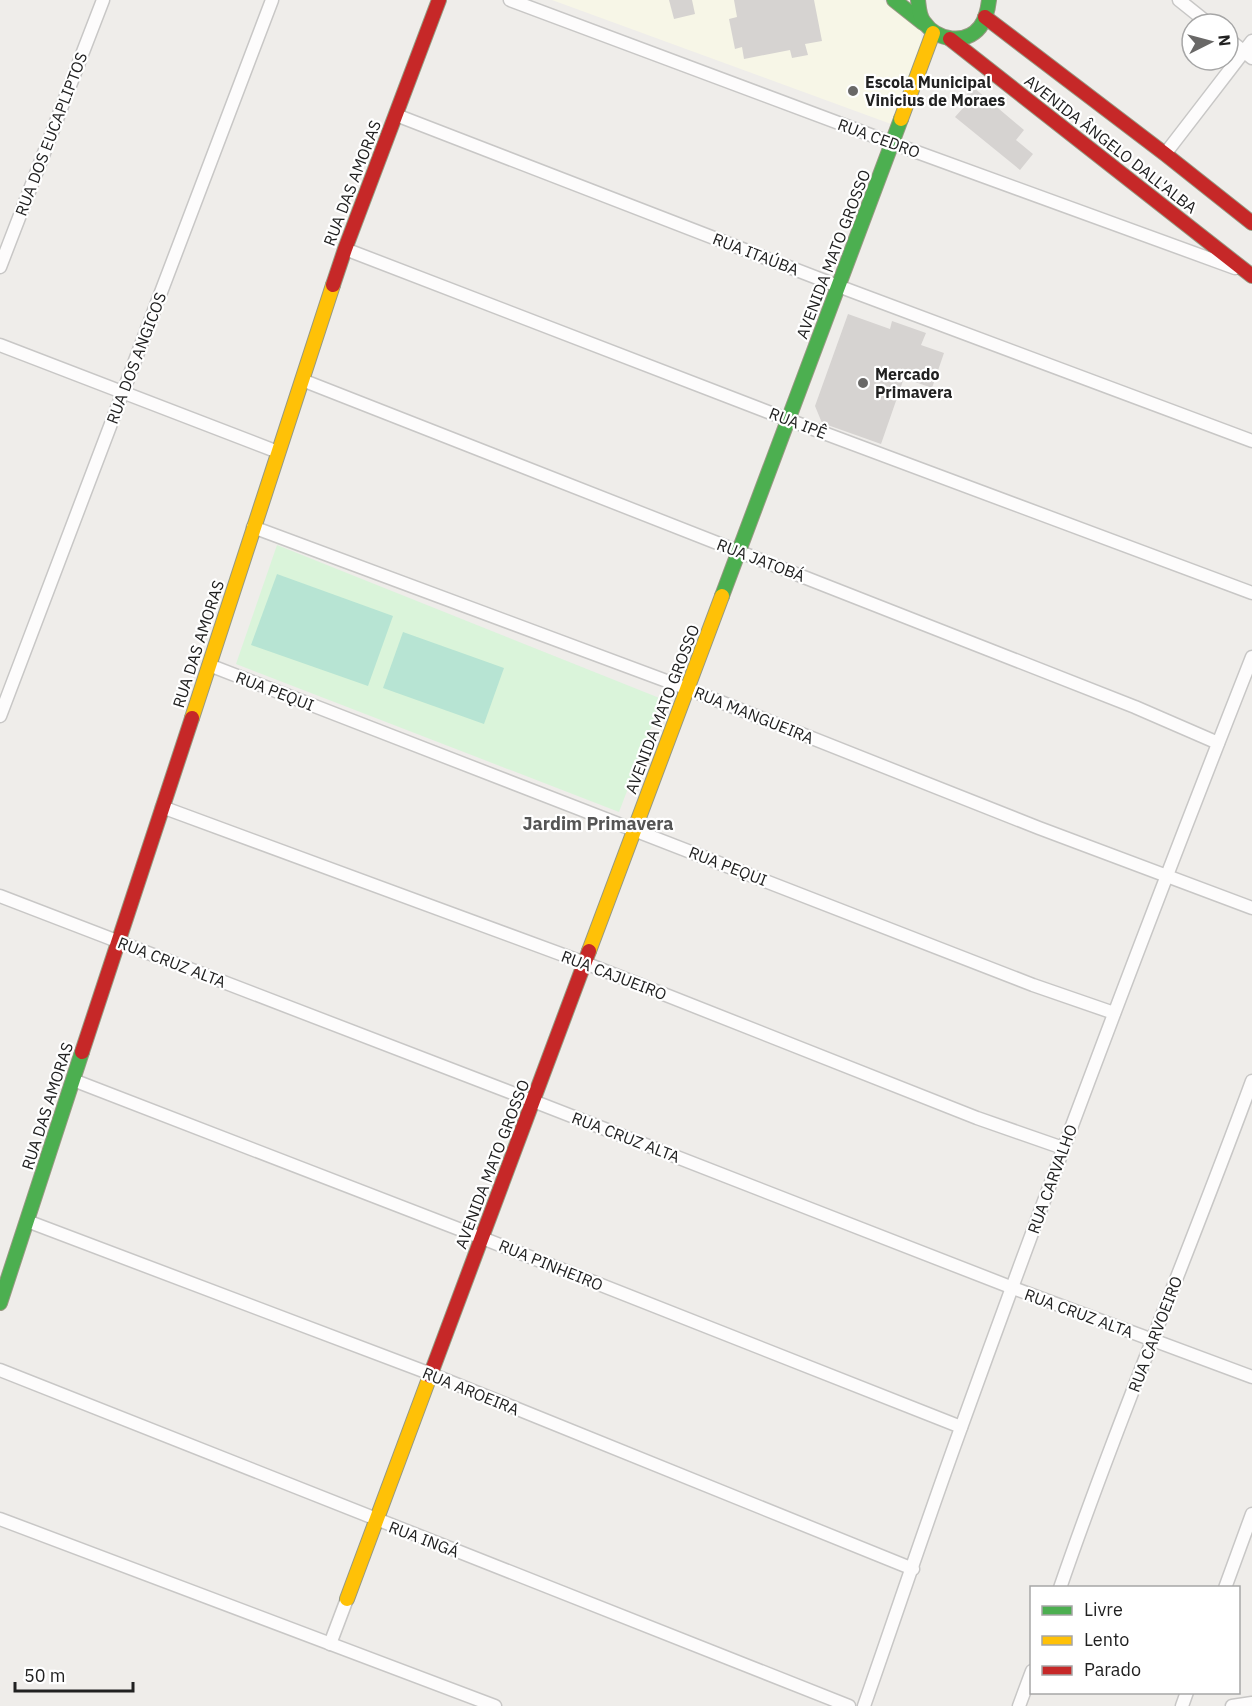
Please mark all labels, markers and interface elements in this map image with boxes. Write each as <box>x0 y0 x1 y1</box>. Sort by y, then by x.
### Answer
north arrow <box>1180 12 1240 72</box>
text: N <box>1214 34 1235 47</box>
street label: RUA DOS EUCAPLIPTOS <box>11 49 91 219</box>
street label: AVENIDA ÂNGELO DALL'ALBA <box>1021 70 1201 218</box>
place label: Escola Municipal Vinicius de Moraes <box>865 72 1005 110</box>
marker: Escola Municipal Vinicius de Moraes <box>846 84 860 98</box>
street label: RUA CEDRO <box>835 114 923 162</box>
street label: RUA DAS AMORAS <box>319 117 385 249</box>
street label: AVENIDA MATO GROSSO <box>792 167 874 341</box>
street label: RUA ITAÚBA <box>710 228 802 280</box>
street label: RUA DOS ANGICOS <box>102 289 170 427</box>
place label: Mercado Primavera <box>875 364 952 402</box>
marker: Mercado Primavera <box>856 376 870 390</box>
street label: RUA IPÊ <box>766 403 830 443</box>
street label: RUA JATOBÁ <box>714 533 808 586</box>
street label: RUA DAS AMORAS <box>168 578 228 710</box>
street label: AVENIDA MATO GROSSO <box>621 622 703 796</box>
street label: RUA PEQUI <box>233 667 317 715</box>
street label: RUA MANGUEIRA <box>691 682 817 748</box>
district label: Jardim Primavera <box>522 812 674 835</box>
street label: RUA PEQUI <box>686 842 770 890</box>
street label: RUA CRUZ ALTA <box>115 932 229 992</box>
street label: RUA CAJUEIRO <box>559 946 669 1004</box>
street label: RUA DAS AMORAS <box>17 1040 77 1172</box>
street label: AVENIDA MATO GROSSO <box>451 1077 533 1251</box>
street label: RUA CRUZ ALTA <box>569 1107 683 1167</box>
street label: RUA CARVALHO <box>1023 1122 1081 1236</box>
street label: RUA PINHEIRO <box>496 1235 606 1295</box>
street label: RUA CARVOEIRO <box>1124 1273 1186 1395</box>
street label: RUA CRUZ ALTA <box>1022 1284 1136 1342</box>
street label: RUA AROEIRA <box>420 1363 522 1419</box>
street label: RUA INGÁ <box>386 1516 462 1562</box>
legend <box>1030 1586 1240 1694</box>
text: Livre <box>1084 1598 1123 1621</box>
text: Lento <box>1084 1628 1129 1651</box>
scale bar <box>15 1655 134 1693</box>
text: Parado <box>1084 1658 1141 1681</box>
text: 50 m <box>24 1664 66 1687</box>

